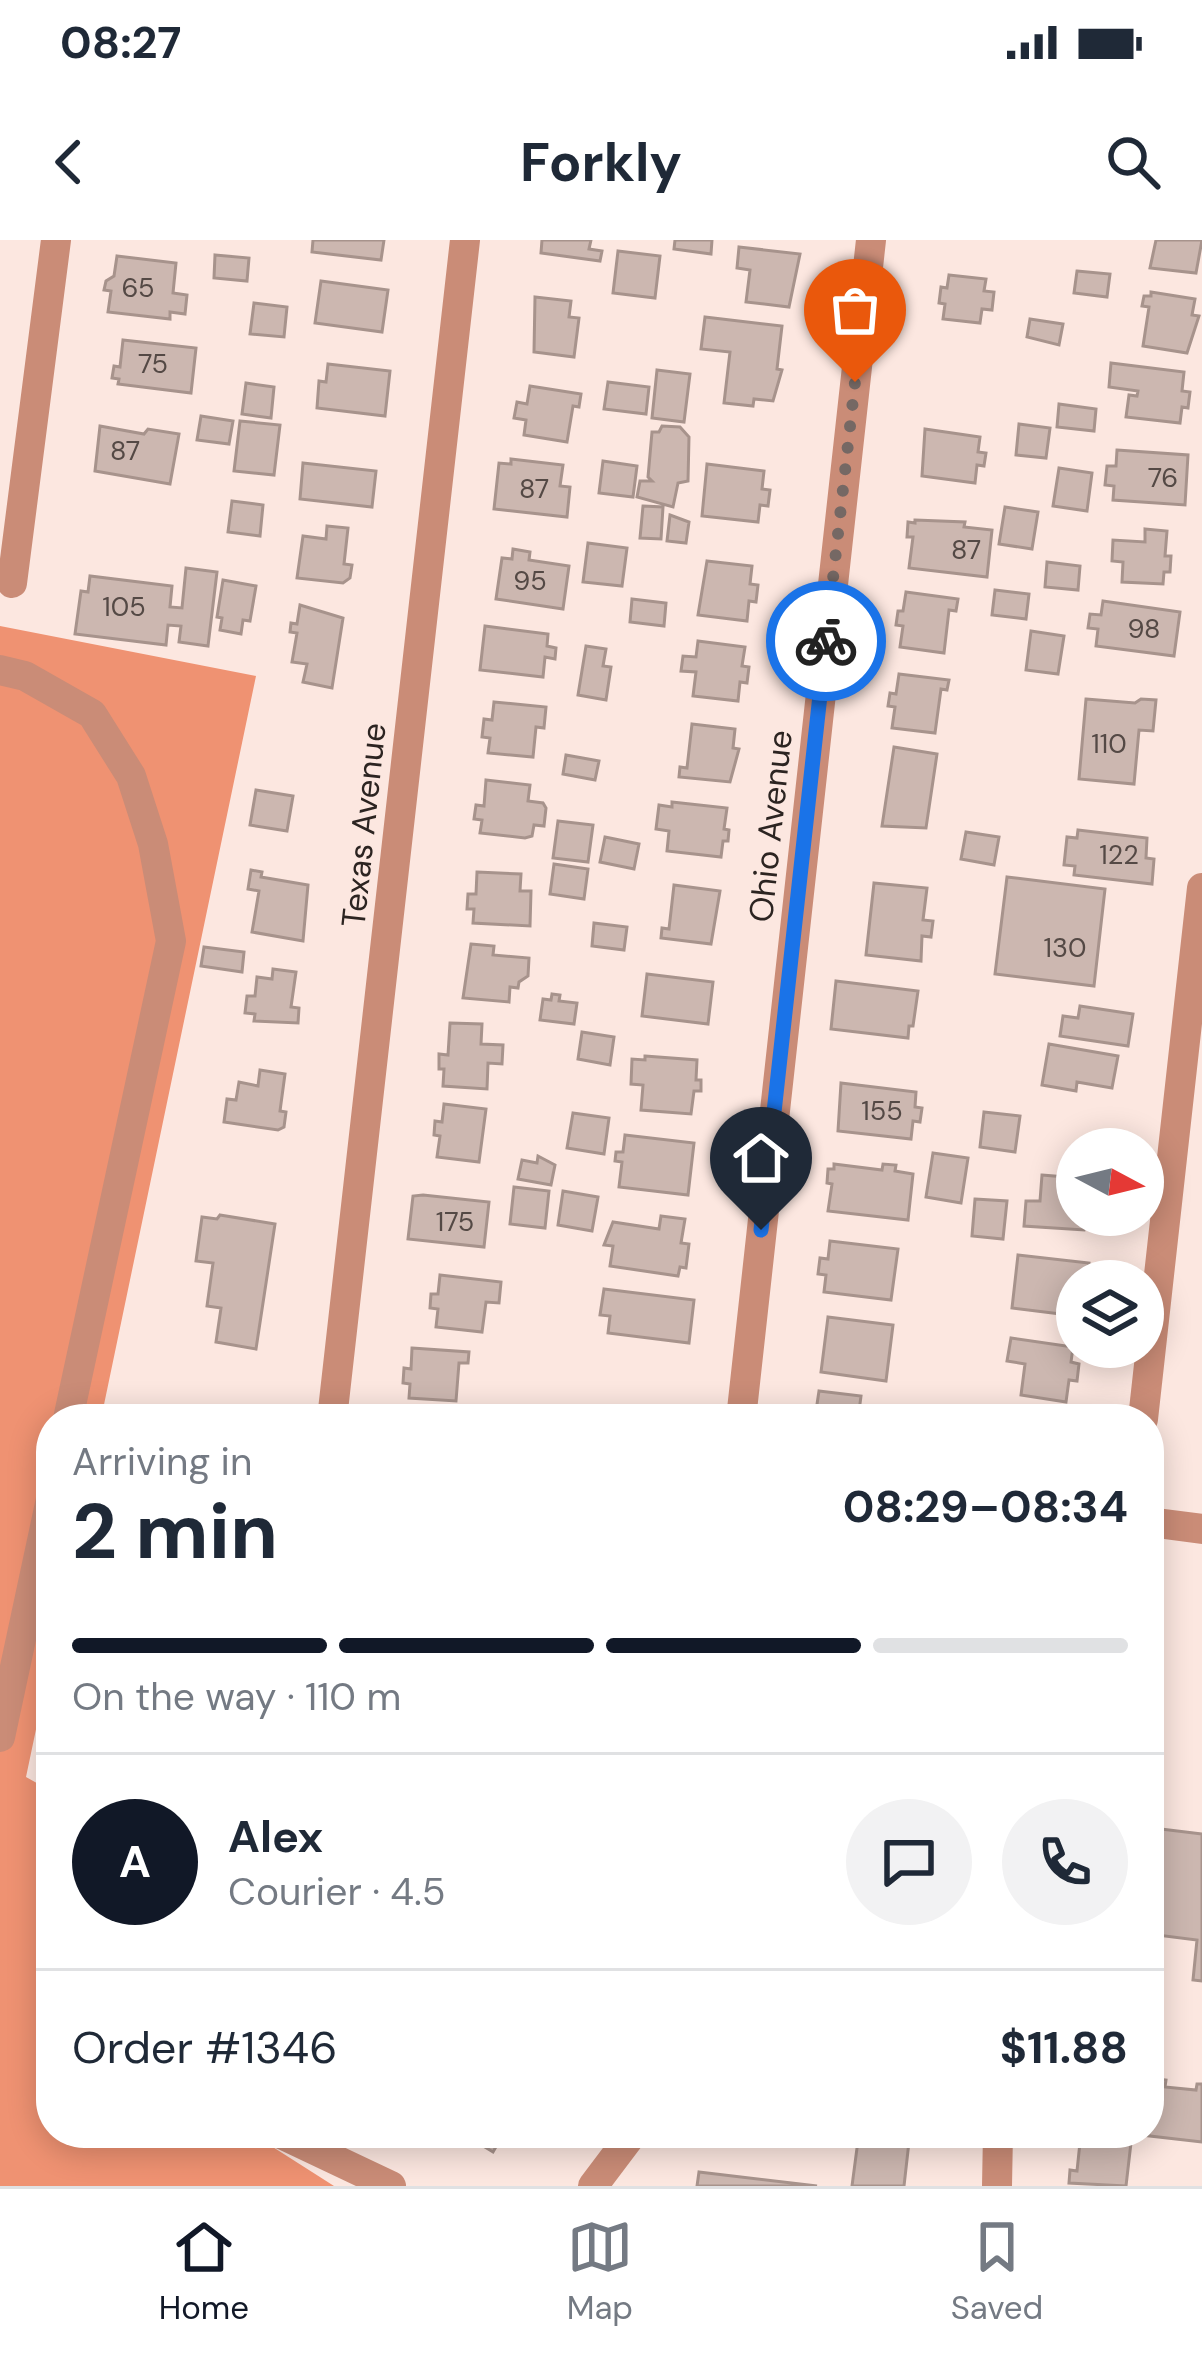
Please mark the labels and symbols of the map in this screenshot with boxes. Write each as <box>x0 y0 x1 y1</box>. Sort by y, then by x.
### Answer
pin <box>804 259 906 382</box>
house number: 65 <box>122 270 154 305</box>
house number: 75 <box>138 346 168 381</box>
house number: 87 <box>110 433 140 468</box>
house number: 76 <box>1148 460 1178 495</box>
house number: 87 <box>519 471 549 506</box>
house number: 87 <box>951 532 981 567</box>
house number: 95 <box>513 563 547 598</box>
courier <box>766 581 886 701</box>
house number: 105 <box>102 589 146 624</box>
house number: 98 <box>1128 611 1160 646</box>
street label: Texas Avenue <box>331 721 396 929</box>
house number: 110 <box>1091 726 1127 761</box>
street label: Ohio Avenue <box>739 728 802 924</box>
house number: 122 <box>1099 837 1139 872</box>
house number: 130 <box>1044 930 1086 965</box>
house number: 155 <box>861 1093 903 1128</box>
pin <box>710 1107 812 1230</box>
north arrow <box>1056 1128 1164 1236</box>
house number: 175 <box>436 1204 474 1239</box>

